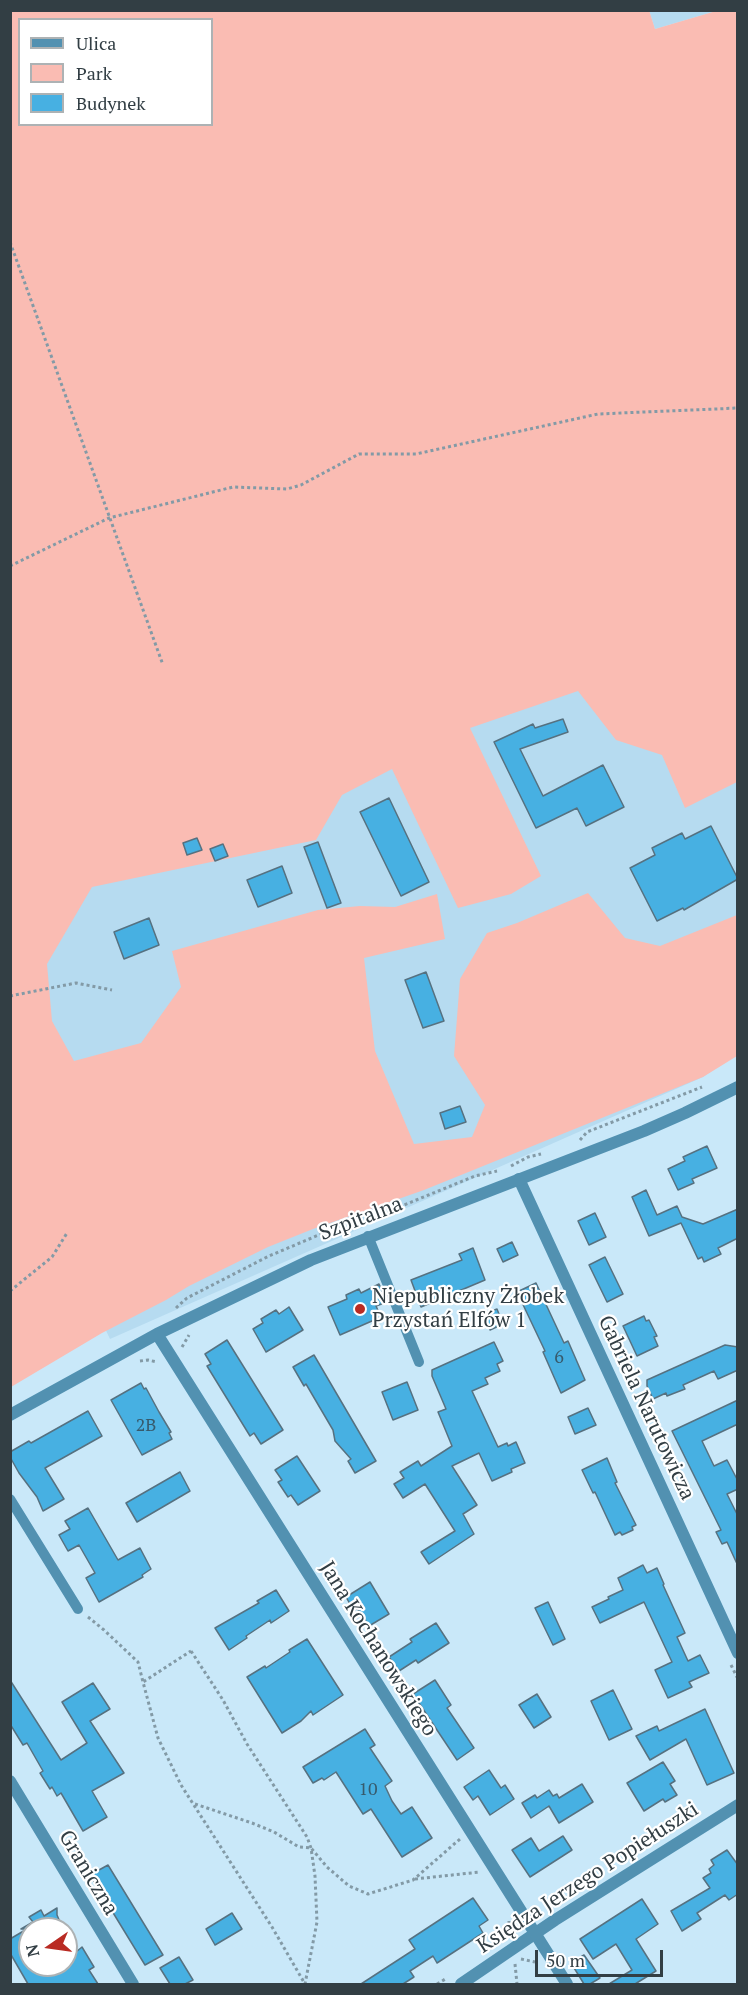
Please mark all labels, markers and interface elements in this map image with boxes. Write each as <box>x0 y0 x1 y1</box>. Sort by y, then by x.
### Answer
legend <box>18 18 213 126</box>
text: Ulica <box>76 31 116 55</box>
text: Park <box>76 61 112 85</box>
text: Budynek <box>76 91 146 115</box>
street label: Szpitalna <box>316 1192 406 1246</box>
place label: Niepubliczny Żłobek Przystań Elfów 1 <box>372 1284 564 1334</box>
marker: Niepubliczny Żłobek Przystań Elfów 1 <box>353 1302 367 1316</box>
street label: Gabriela Narutowicza <box>592 1312 700 1504</box>
house number: 6 <box>554 1347 564 1369</box>
house number: 2B <box>136 1415 156 1437</box>
street label: Jana Kochanowskiego <box>314 1557 442 1741</box>
house number: 10 <box>358 1779 378 1801</box>
street label: Księdza Jerzego Popiełuszki <box>473 1797 703 1959</box>
street label: Graniczna <box>53 1826 123 1920</box>
north arrow <box>18 1917 78 1977</box>
scale bar <box>538 1938 666 1976</box>
text: N <box>20 1942 44 1959</box>
text: 50 m <box>546 1948 585 1972</box>

